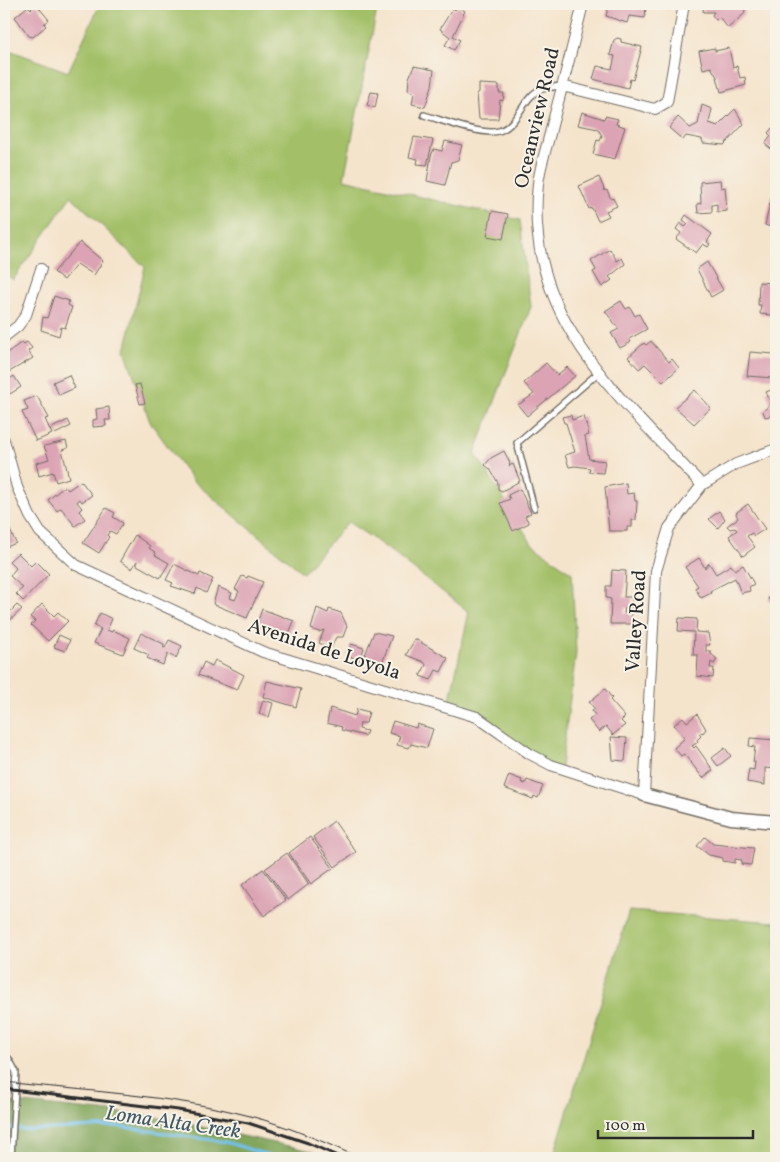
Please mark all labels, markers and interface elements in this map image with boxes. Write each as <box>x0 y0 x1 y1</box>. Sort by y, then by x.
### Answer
street label: Oceanview Road <box>508 45 568 191</box>
street label: Valley Road <box>619 569 655 673</box>
street label: Avenida de Loyola <box>244 612 404 688</box>
water label: Loma Alta Creek <box>104 1099 243 1147</box>
scale bar <box>598 1107 752 1139</box>
text: 100 m <box>605 1116 645 1137</box>

